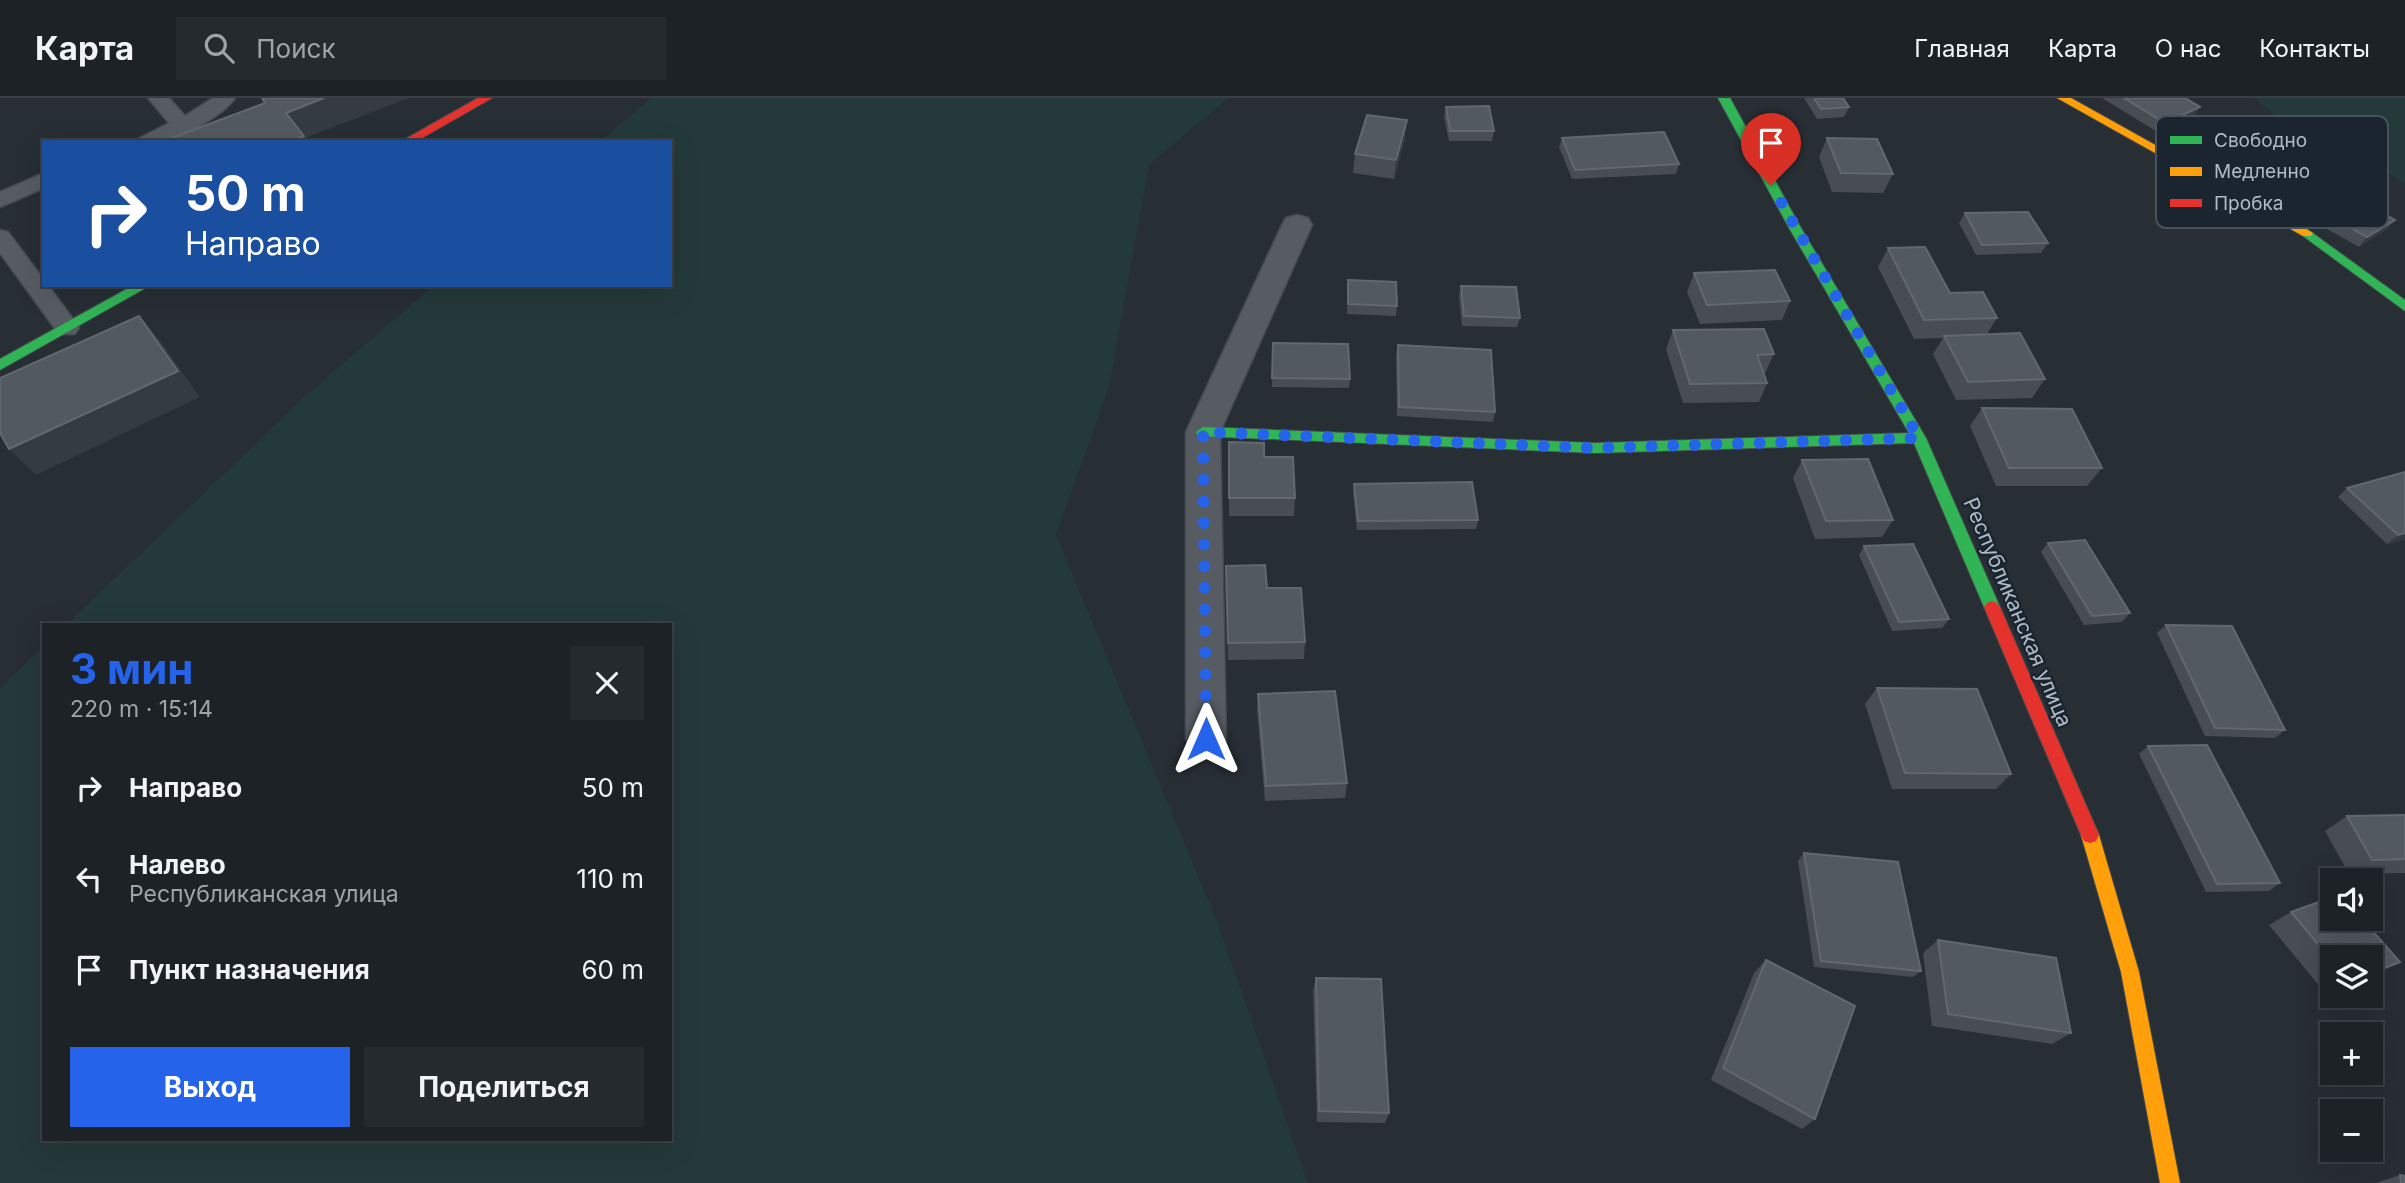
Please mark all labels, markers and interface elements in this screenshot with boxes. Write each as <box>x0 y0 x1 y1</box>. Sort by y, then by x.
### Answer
search box <box>176 17 666 80</box>
text: Карта <box>35 28 134 68</box>
icon: search <box>200 29 238 67</box>
text: Поиск <box>256 33 335 64</box>
text: Главная <box>1914 34 2010 63</box>
text: Карта <box>2048 34 2117 63</box>
text: О нас <box>2155 34 2221 63</box>
text: Контакты <box>2259 34 2370 63</box>
pin <box>1741 113 1801 185</box>
legend <box>2156 116 2388 228</box>
icon: arrive <box>1752 124 1790 162</box>
text: Свободно <box>2214 129 2307 152</box>
text: Медленно <box>2214 160 2310 183</box>
text: 50 m <box>185 164 306 223</box>
icon: right <box>70 168 161 259</box>
text: Пробка <box>2214 192 2283 215</box>
text: Направо <box>185 224 321 263</box>
street label: Республиканская улица <box>1958 494 2078 730</box>
text: 3 мин <box>70 643 193 694</box>
button: close <box>570 646 644 720</box>
text: 220 m · 15:14 <box>70 695 213 723</box>
position arrow <box>1169 702 1243 776</box>
icon: right <box>70 769 108 807</box>
text: Направо <box>129 772 242 803</box>
text: 50 m <box>582 772 644 803</box>
text: Налево <box>129 849 226 880</box>
icon: left <box>70 860 108 898</box>
text: 110 m <box>576 863 644 894</box>
map controls <box>2320 868 2383 1162</box>
button: sound <box>2320 868 2383 931</box>
text: Республиканская улица <box>129 880 399 908</box>
button: layers <box>2320 945 2383 1008</box>
icon: arrive <box>70 951 108 989</box>
text: Пункт назначения <box>129 954 370 985</box>
text: 60 m <box>581 954 644 985</box>
button: + <box>2320 1022 2383 1085</box>
button: Выход <box>70 1047 350 1127</box>
button: Поделиться <box>364 1047 644 1127</box>
button: − <box>2320 1099 2383 1162</box>

